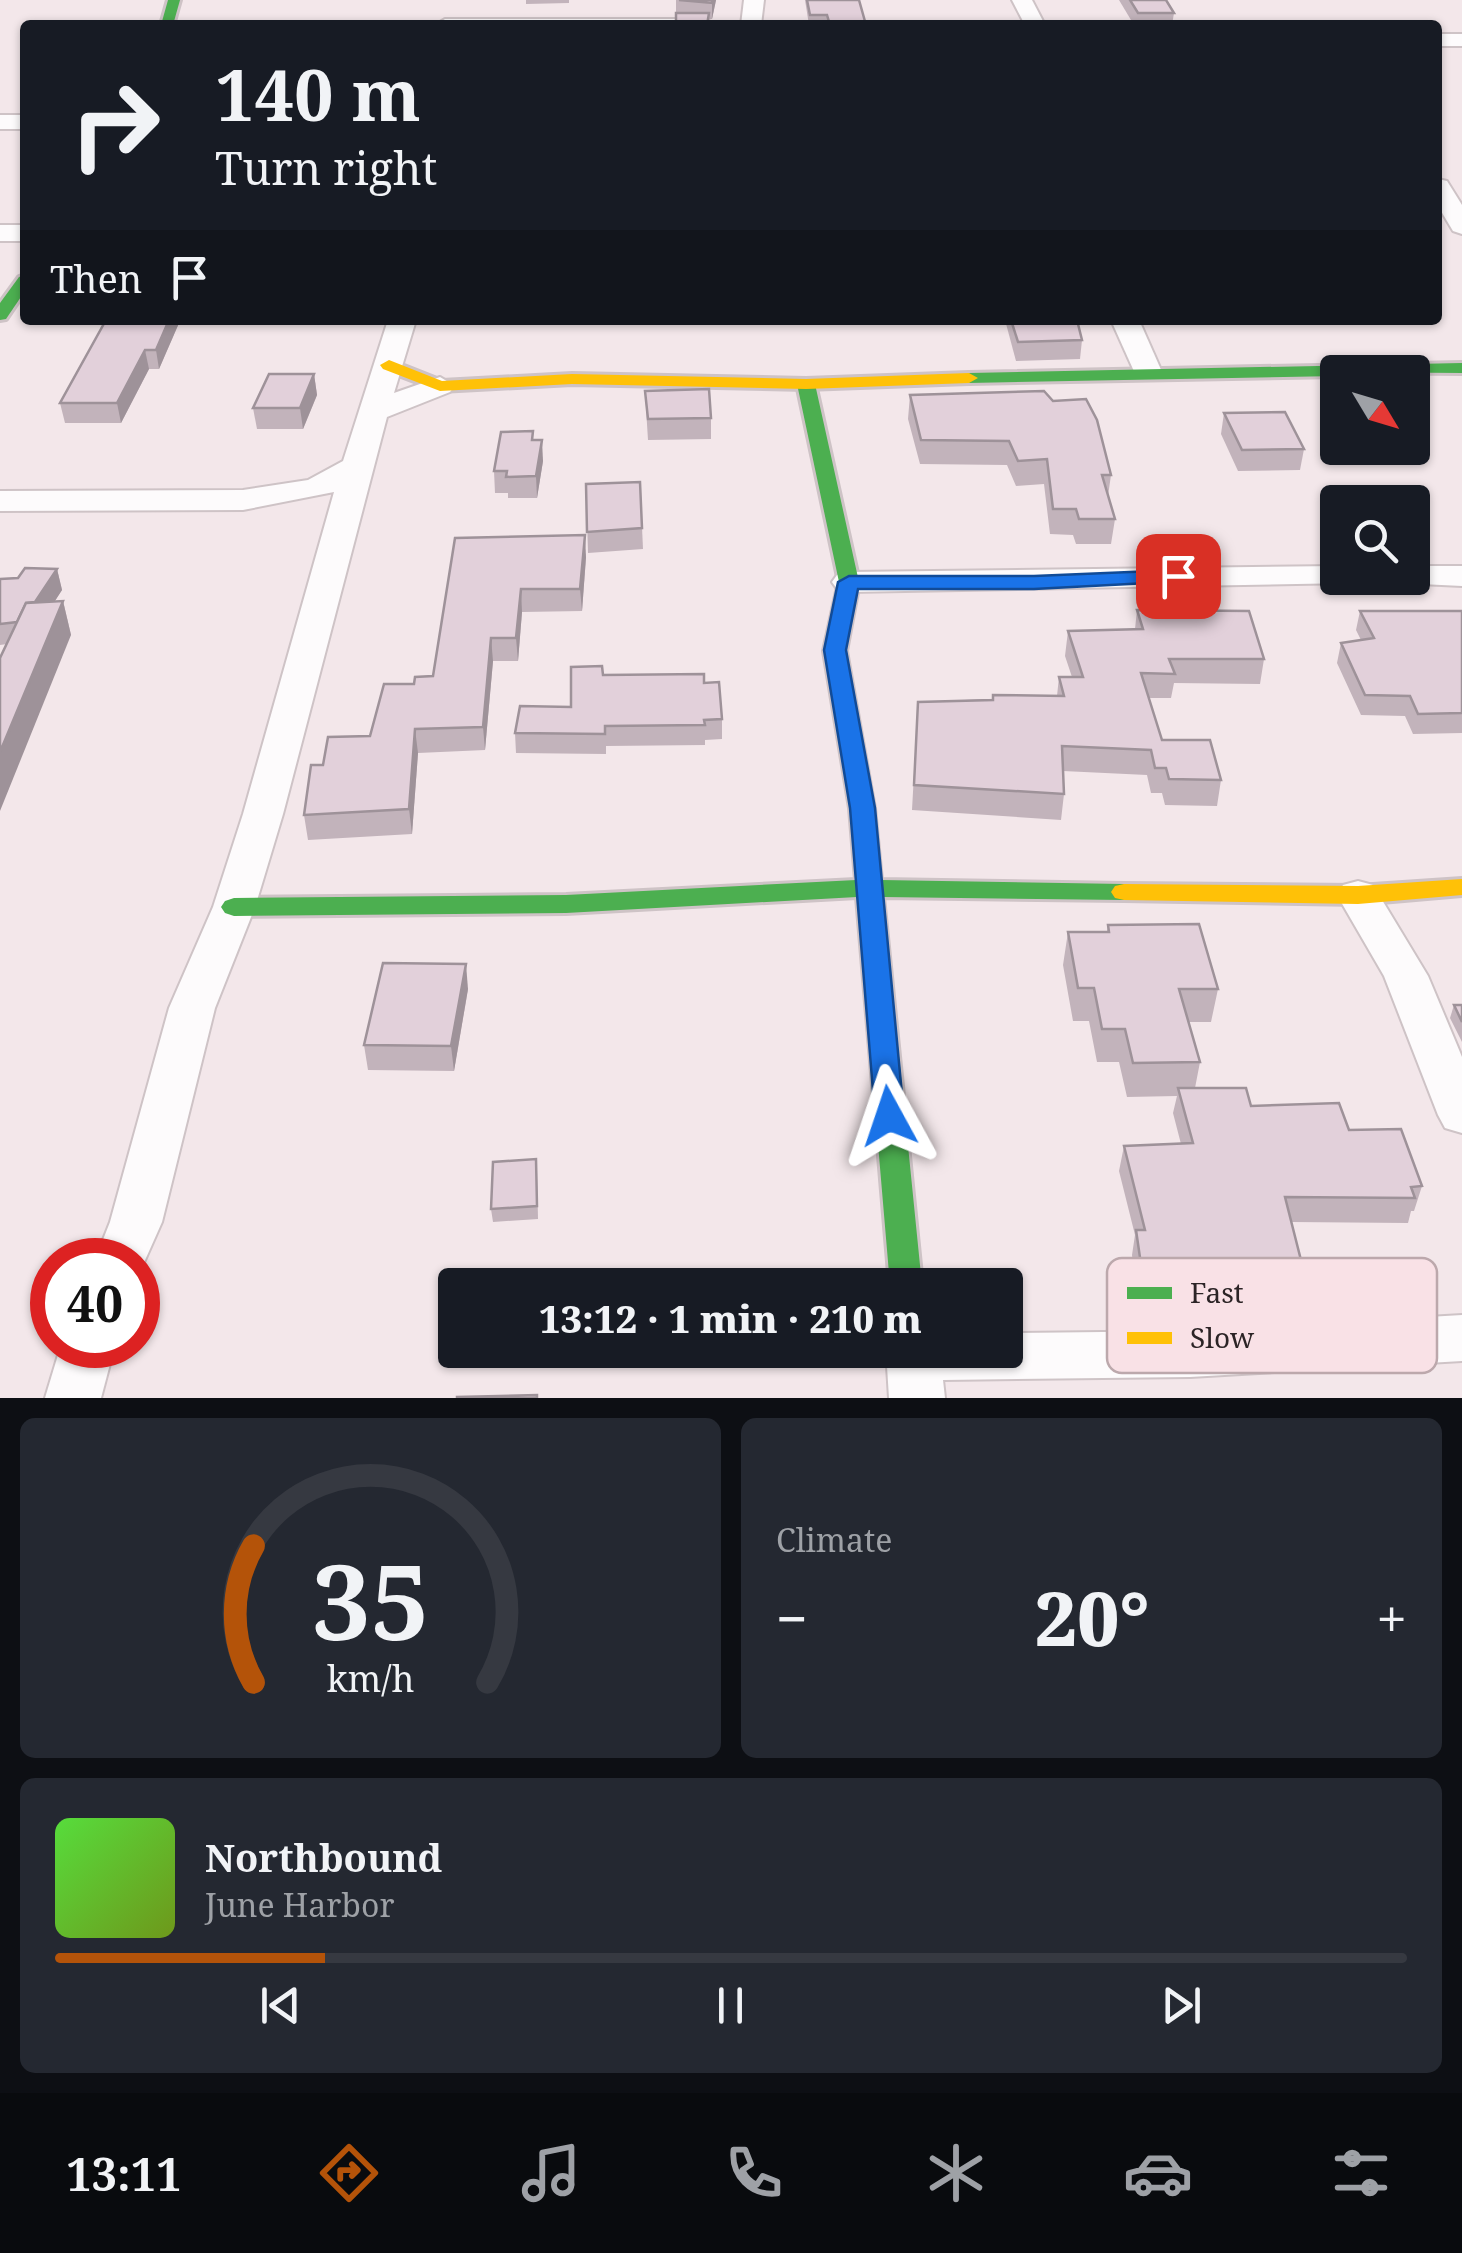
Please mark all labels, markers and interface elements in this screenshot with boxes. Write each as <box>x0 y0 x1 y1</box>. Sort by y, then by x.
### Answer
text: 140 m <box>215 46 421 142</box>
icon: right <box>50 60 180 190</box>
text: Turn right <box>215 137 437 198</box>
icon: arrive <box>162 250 217 305</box>
text: Then <box>50 252 142 304</box>
north arrow <box>1320 355 1430 465</box>
map controls <box>1320 355 1430 595</box>
button: search <box>1320 485 1430 595</box>
pin <box>1136 534 1221 619</box>
icon: arrive <box>1151 549 1206 604</box>
position arrow <box>837 1064 941 1168</box>
speed limit sign: 40 <box>30 1238 160 1368</box>
legend <box>1107 1258 1437 1373</box>
text: Fast <box>1190 1273 1244 1311</box>
text: 13:12 · 1 min · 210 m <box>539 1292 922 1344</box>
text: Slow <box>1190 1318 1255 1356</box>
text: Climate <box>776 1518 892 1561</box>
text: 35 <box>312 1529 429 1670</box>
text: 20° <box>1035 1566 1150 1668</box>
text: − <box>776 1580 808 1655</box>
text: + <box>1376 1580 1407 1655</box>
text: km/h <box>327 1654 414 1702</box>
text: Northbound <box>205 1831 442 1883</box>
text: June Harbor <box>205 1883 394 1926</box>
icon: previous <box>253 1978 308 2033</box>
icon: pause <box>703 1978 758 2033</box>
icon: next <box>1154 1978 1209 2033</box>
icon: directions <box>314 2138 384 2208</box>
icon: music <box>516 2138 586 2208</box>
icon: phone <box>719 2138 789 2208</box>
icon: climate <box>921 2138 991 2208</box>
icon: car <box>1123 2138 1193 2208</box>
icon: filters <box>1326 2138 1396 2208</box>
text: 13:11 <box>66 2143 182 2204</box>

